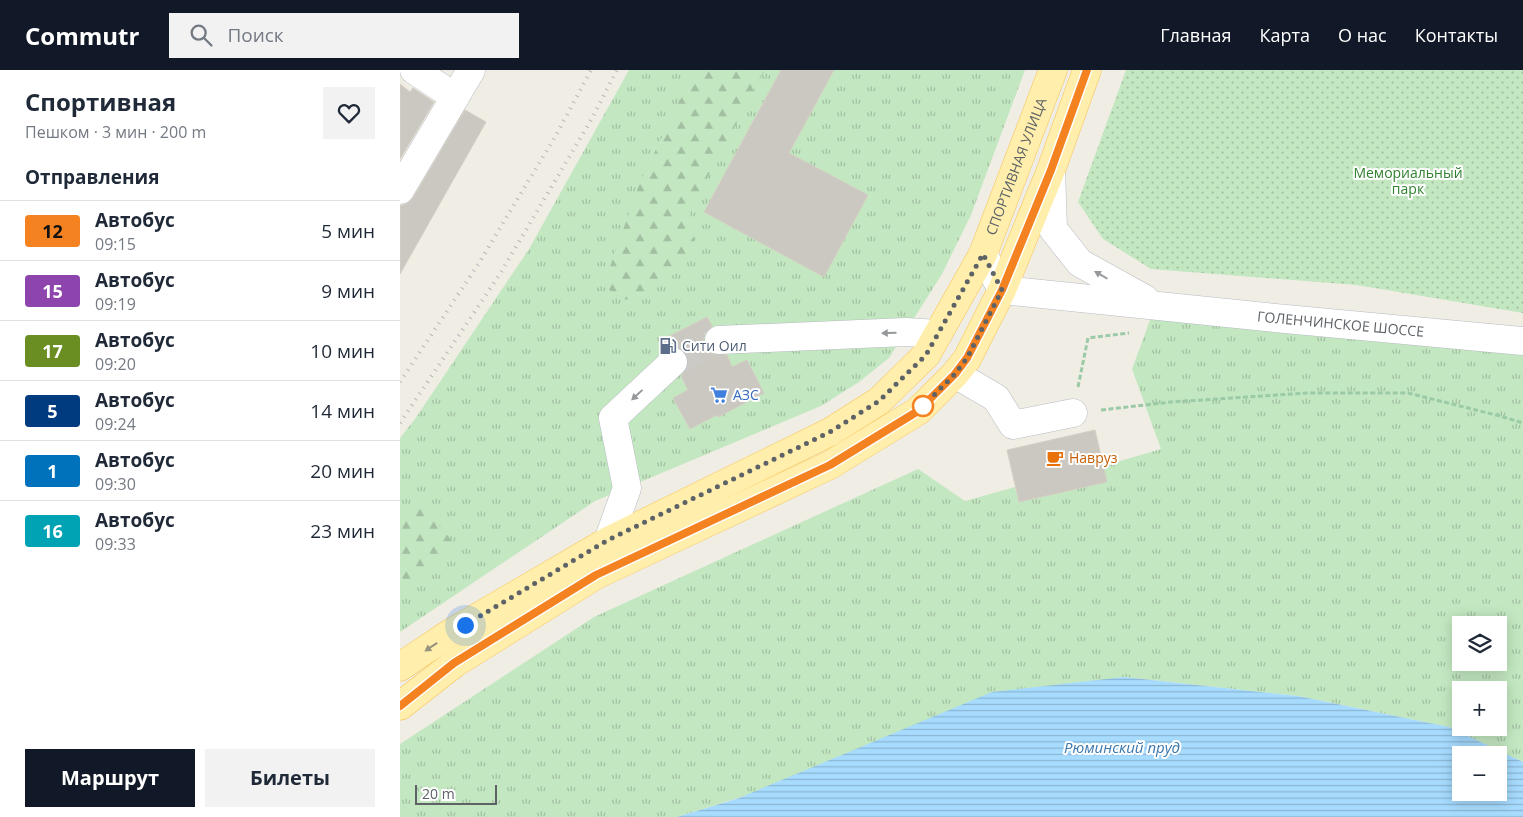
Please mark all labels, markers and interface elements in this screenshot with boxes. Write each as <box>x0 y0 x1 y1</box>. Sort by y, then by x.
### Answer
search box <box>169 13 519 58</box>
text: Commutr <box>25 19 139 52</box>
icon: search <box>187 21 215 49</box>
text: Поиск <box>227 22 284 48</box>
text: Главная <box>1160 23 1232 47</box>
text: Карта <box>1260 23 1310 47</box>
text: О нас <box>1338 23 1387 47</box>
text: Контакты <box>1415 23 1498 47</box>
text: Спортивная <box>25 85 176 118</box>
button: heart <box>323 87 375 139</box>
street label: СПОРТИВНАЯ УЛИЦА <box>981 95 1051 238</box>
text: Пешком · 3 мин · 200 m <box>25 121 206 143</box>
park label: Мемориальный парк <box>1353 163 1463 198</box>
text: Отправления <box>25 164 159 190</box>
text: Автобус <box>95 207 175 233</box>
text: 5 мин <box>321 218 375 244</box>
text: 12 <box>42 219 63 243</box>
text: 09:15 <box>95 233 136 255</box>
text: Автобус <box>95 267 175 293</box>
one-way arrow <box>1095 271 1108 280</box>
text: 9 мин <box>321 278 375 304</box>
text: 15 <box>42 279 63 303</box>
text: 09:19 <box>95 293 136 315</box>
street label: ГОЛЕНЧИНСКОЕ ШОССЕ <box>1256 306 1425 341</box>
text: Автобус <box>95 327 175 353</box>
one-way arrow <box>881 329 897 337</box>
fuel station icon: Сити Оил <box>658 336 678 356</box>
place label: Сити Оил <box>682 336 747 355</box>
text: 10 мин <box>310 338 375 364</box>
text: 17 <box>42 339 63 363</box>
text: 09:20 <box>95 353 136 375</box>
supermarket icon: АЗС <box>709 385 729 405</box>
place label: АЗС <box>733 385 759 404</box>
text: Автобус <box>95 387 175 413</box>
one-way arrow <box>632 389 644 401</box>
unlabelled marker <box>912 395 934 417</box>
text: 14 мин <box>310 398 375 424</box>
text: 5 <box>47 399 58 423</box>
text: 09:24 <box>95 413 136 435</box>
text: Автобус <box>95 447 175 473</box>
cafe icon: Навруз <box>1045 448 1065 468</box>
place label: Навруз <box>1069 448 1118 467</box>
text: 20 мин <box>310 458 375 484</box>
text: 1 <box>47 459 58 483</box>
text: 09:30 <box>95 473 136 495</box>
text: Автобус <box>95 507 175 533</box>
text: 23 мин <box>310 518 375 544</box>
text: 16 <box>42 519 63 543</box>
text: 09:33 <box>95 533 136 555</box>
your location <box>453 613 478 638</box>
map controls <box>1452 616 1507 801</box>
button: layers <box>1452 616 1507 671</box>
one-way arrow <box>424 642 437 651</box>
button: + <box>1452 681 1507 736</box>
water label: Рюминский пруд <box>1064 737 1180 757</box>
button: − <box>1452 746 1507 801</box>
button: Маршрут <box>25 749 195 807</box>
button: Билеты <box>205 749 375 807</box>
scale bar <box>415 782 498 805</box>
text: 20 m <box>422 784 455 803</box>

